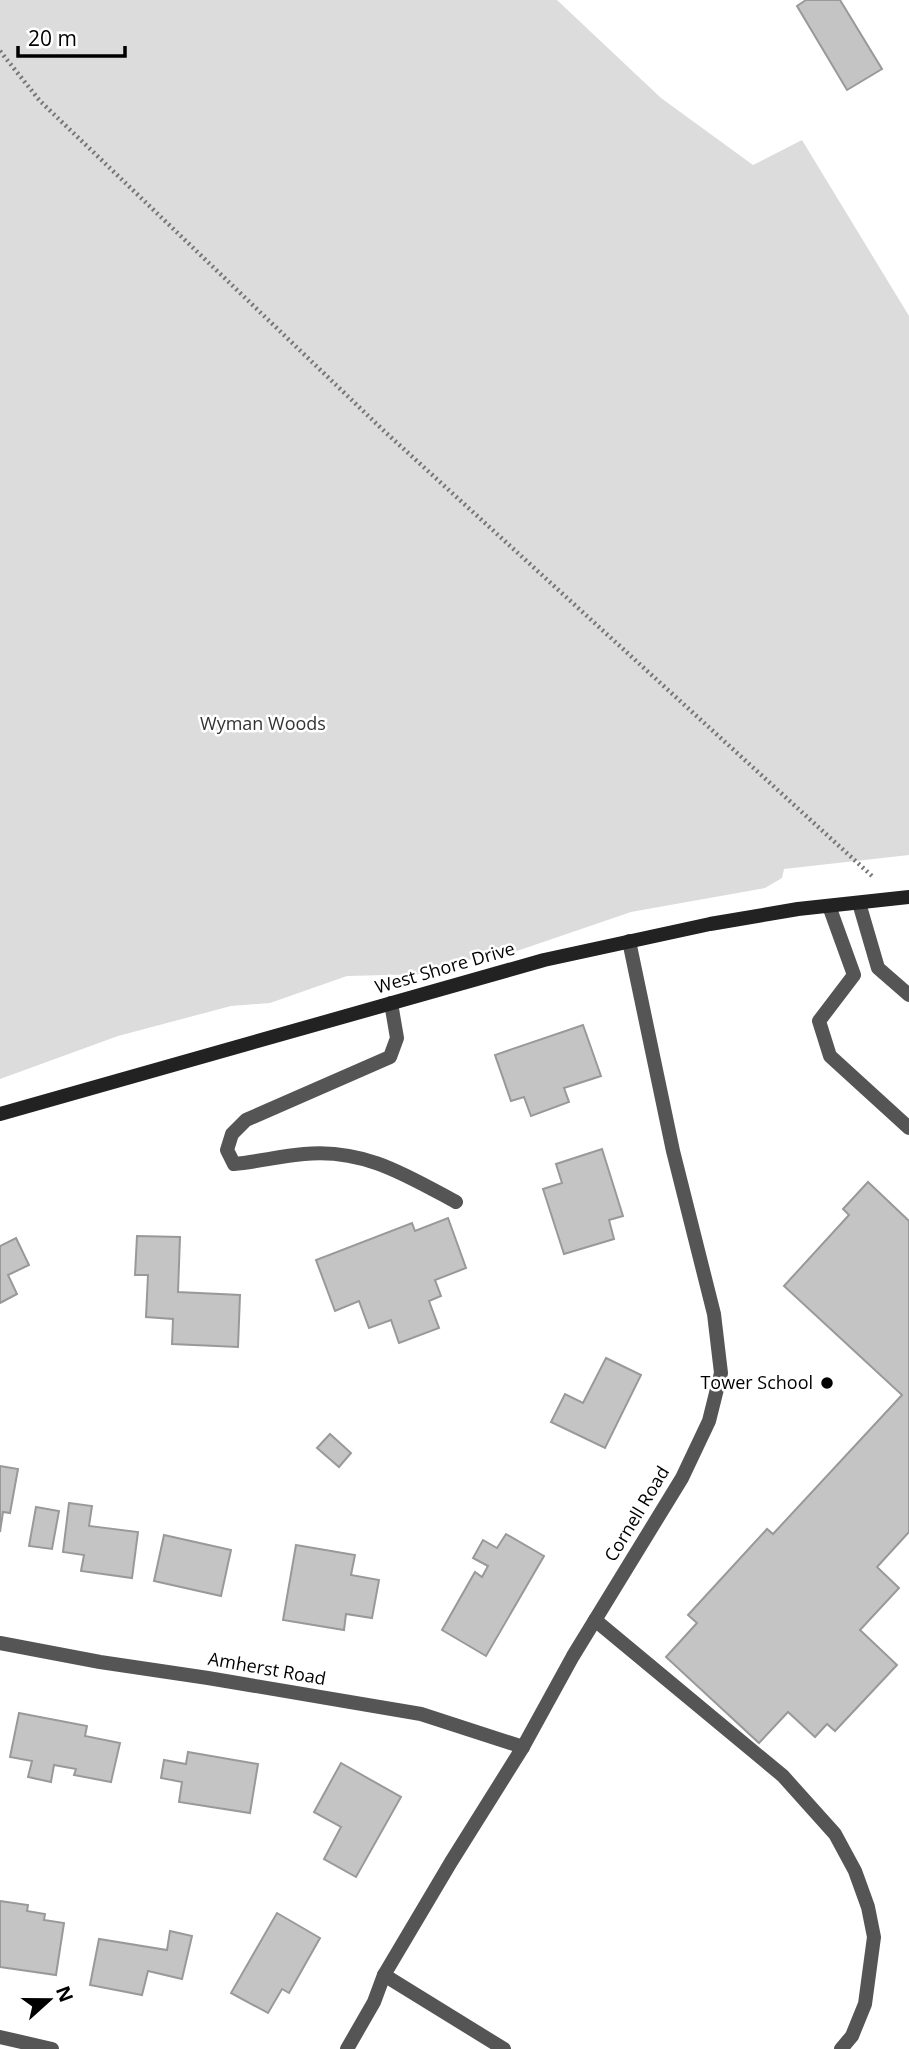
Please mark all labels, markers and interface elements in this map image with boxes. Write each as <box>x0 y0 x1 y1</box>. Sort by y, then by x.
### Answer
scale bar <box>18 14 124 58</box>
text: 20 m <box>28 24 77 52</box>
park label: Wyman Woods <box>200 711 326 735</box>
street label: West Shore Drive <box>372 936 517 998</box>
place label: Tower School <box>700 1370 813 1394</box>
marker: Tower School <box>819 1375 835 1391</box>
street label: Cornell Road <box>598 1461 674 1566</box>
street label: Amherst Road <box>206 1646 328 1690</box>
north arrow <box>14 1965 84 2035</box>
text: N <box>50 1982 80 2006</box>

